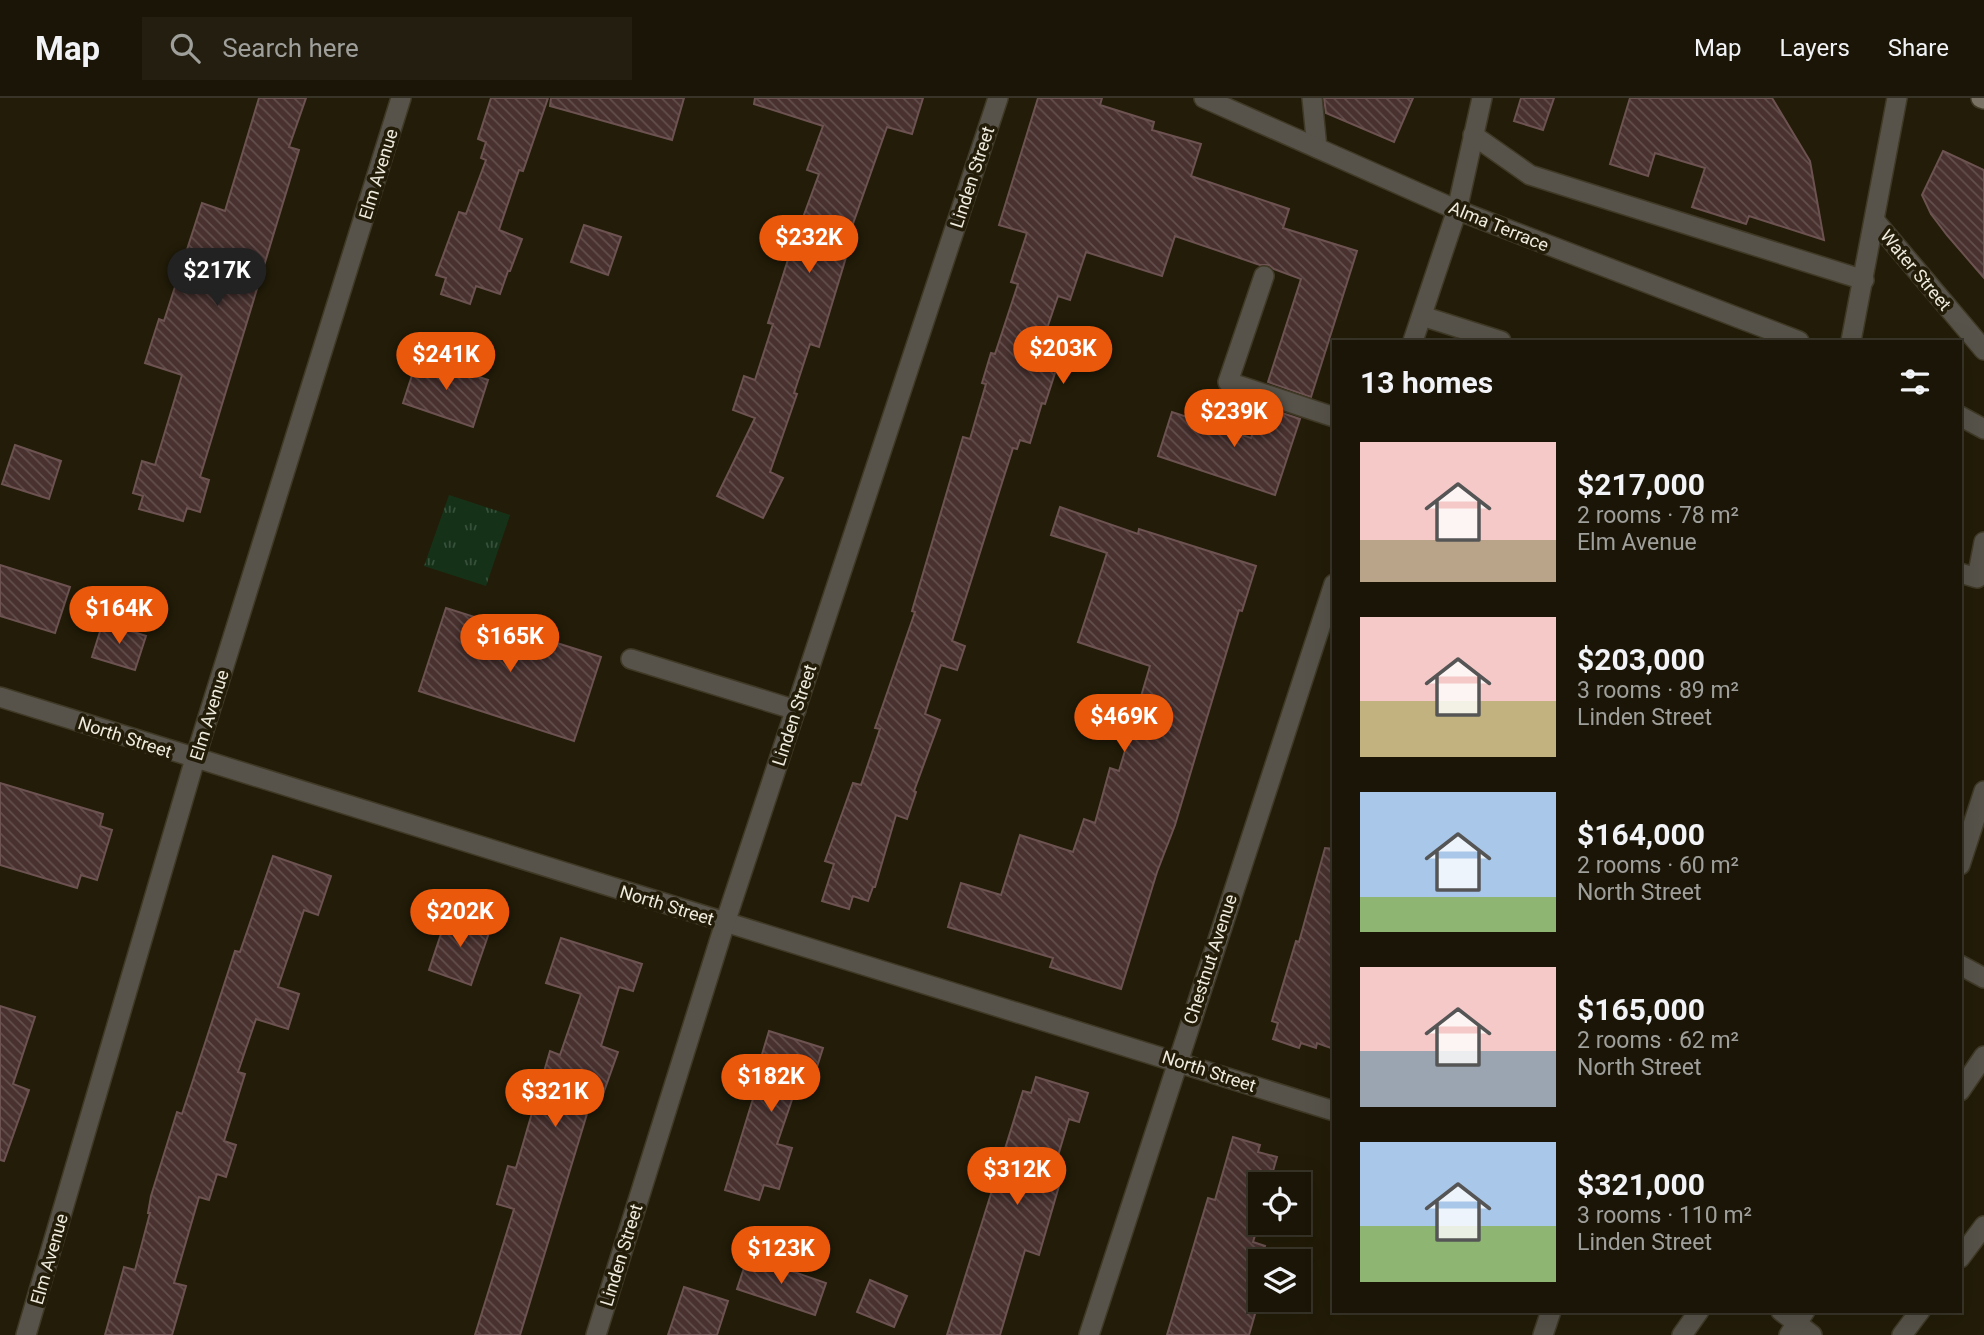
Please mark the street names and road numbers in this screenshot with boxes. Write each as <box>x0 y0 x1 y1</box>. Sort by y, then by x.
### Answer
street label: Linden Street <box>946 123 998 230</box>
street label: Elm Avenue <box>354 126 402 222</box>
street label: Alma Terrace <box>1446 196 1552 256</box>
street label: Water Street <box>1876 225 1956 315</box>
street label: Linden Street <box>768 661 820 768</box>
street label: Elm Avenue <box>185 667 233 763</box>
street label: North Street <box>75 712 175 762</box>
street label: North Street <box>617 881 717 929</box>
street label: Chestnut Avenue <box>1179 891 1241 1027</box>
street label: North Street <box>1159 1046 1259 1096</box>
street label: Linden Street <box>596 1201 647 1309</box>
street label: Elm Avenue <box>26 1211 72 1307</box>

